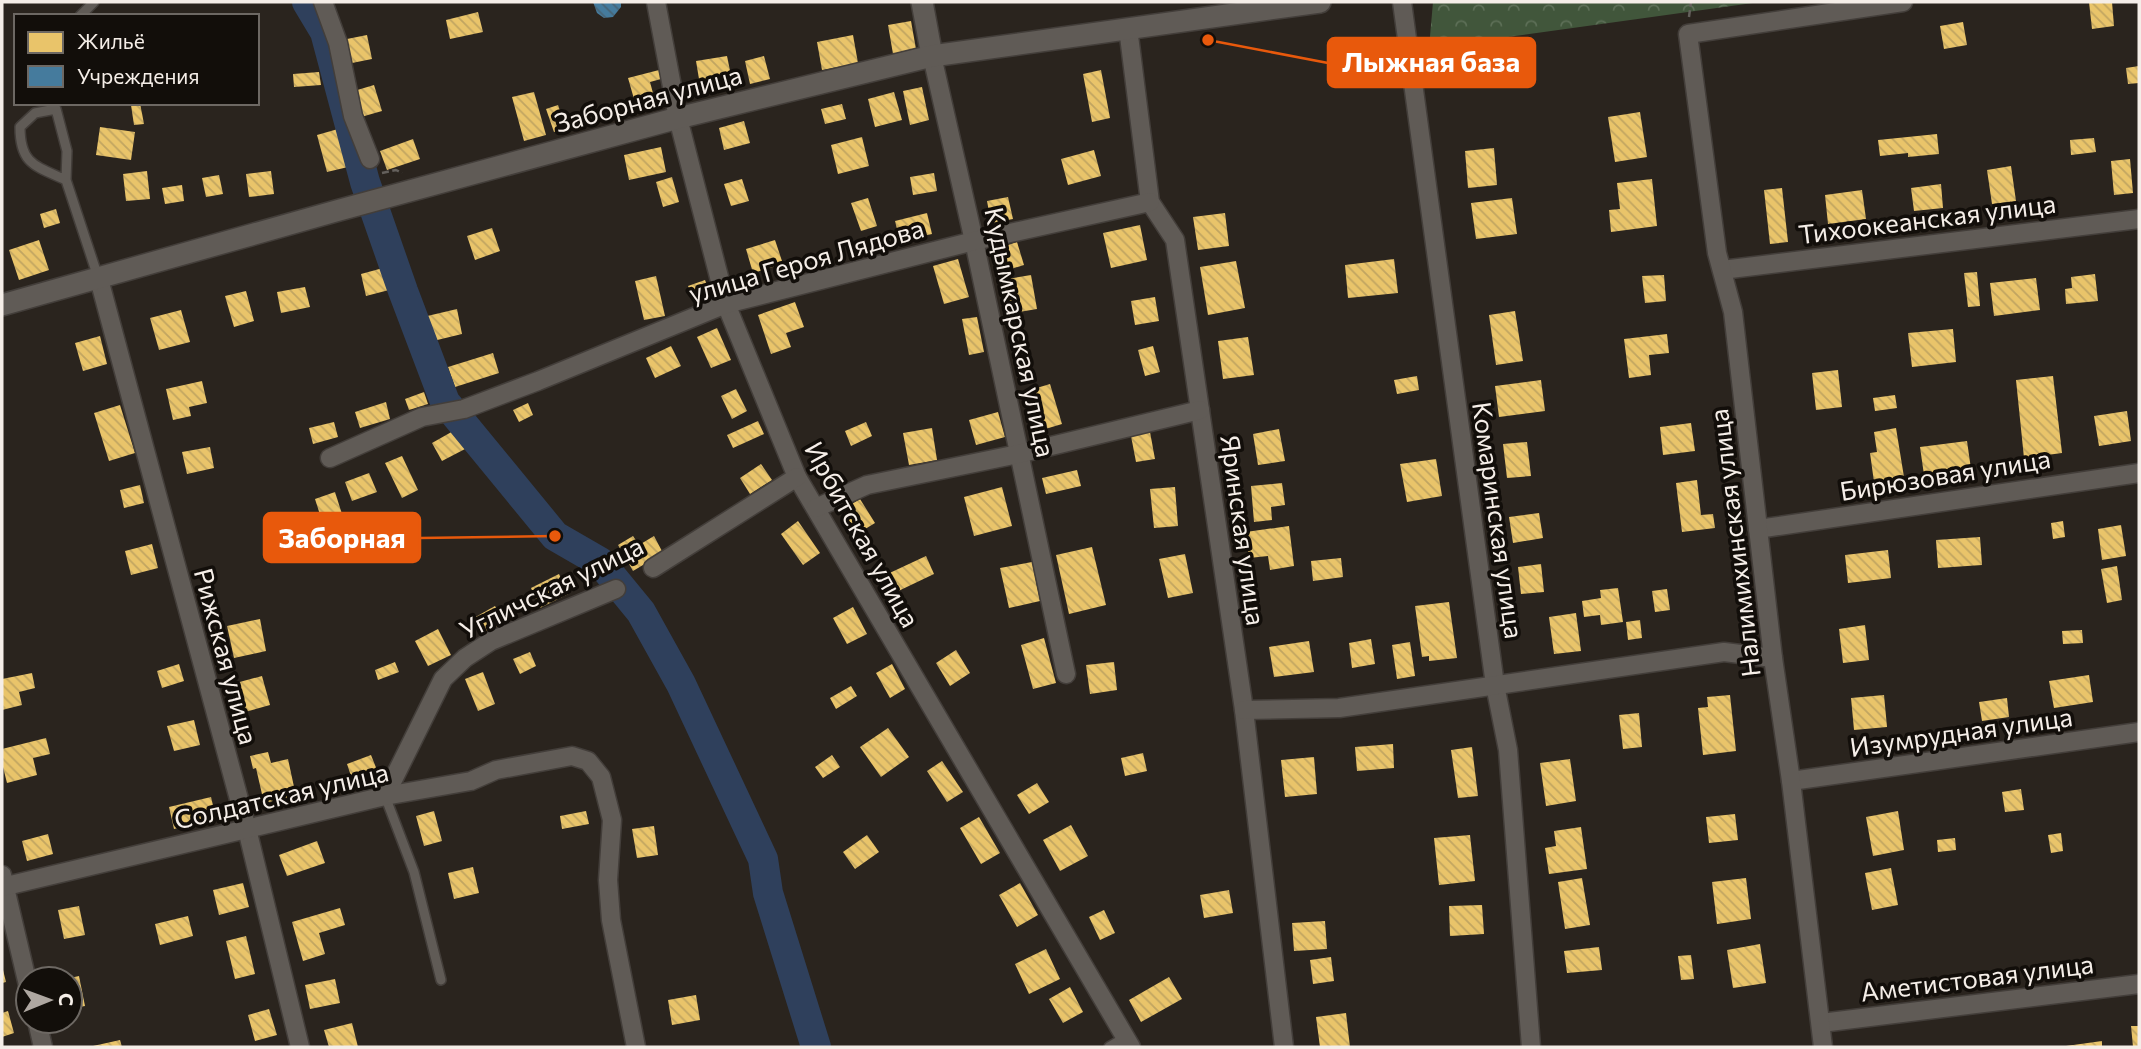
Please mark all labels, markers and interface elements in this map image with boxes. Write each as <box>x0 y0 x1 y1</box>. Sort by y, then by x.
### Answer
legend <box>14 14 259 105</box>
text: Жильё <box>77 28 145 53</box>
callout: Лыжная база <box>1328 38 1535 87</box>
text: Лыжная база <box>1342 44 1520 78</box>
street label: Заборная улица <box>551 58 745 138</box>
text: Учреждения <box>77 63 199 88</box>
street label: Тихоокеанская улица <box>1797 187 2057 249</box>
street label: Кудымкарская улица <box>979 204 1063 460</box>
street label: улица Героя Лядова <box>685 212 927 308</box>
street label: Комаринская улица <box>1467 400 1531 640</box>
street label: Налимихинская улица <box>1702 407 1766 679</box>
street label: Яринская улица <box>1215 433 1273 627</box>
street label: Ирбитская улица <box>799 436 927 632</box>
street label: Бирюзовая улица <box>1837 442 2053 506</box>
callout: Заборная <box>264 513 420 562</box>
text: Заборная <box>278 520 406 554</box>
street label: Угличская улица <box>454 529 648 645</box>
street label: Рижская улица <box>189 564 265 748</box>
street label: Изумрудная улица <box>1848 700 2074 762</box>
street label: Солдатская улица <box>171 755 391 835</box>
street label: Аметистовая улица <box>1859 947 2095 1007</box>
north arrow <box>14 965 84 1035</box>
text: С <box>55 993 78 1006</box>

